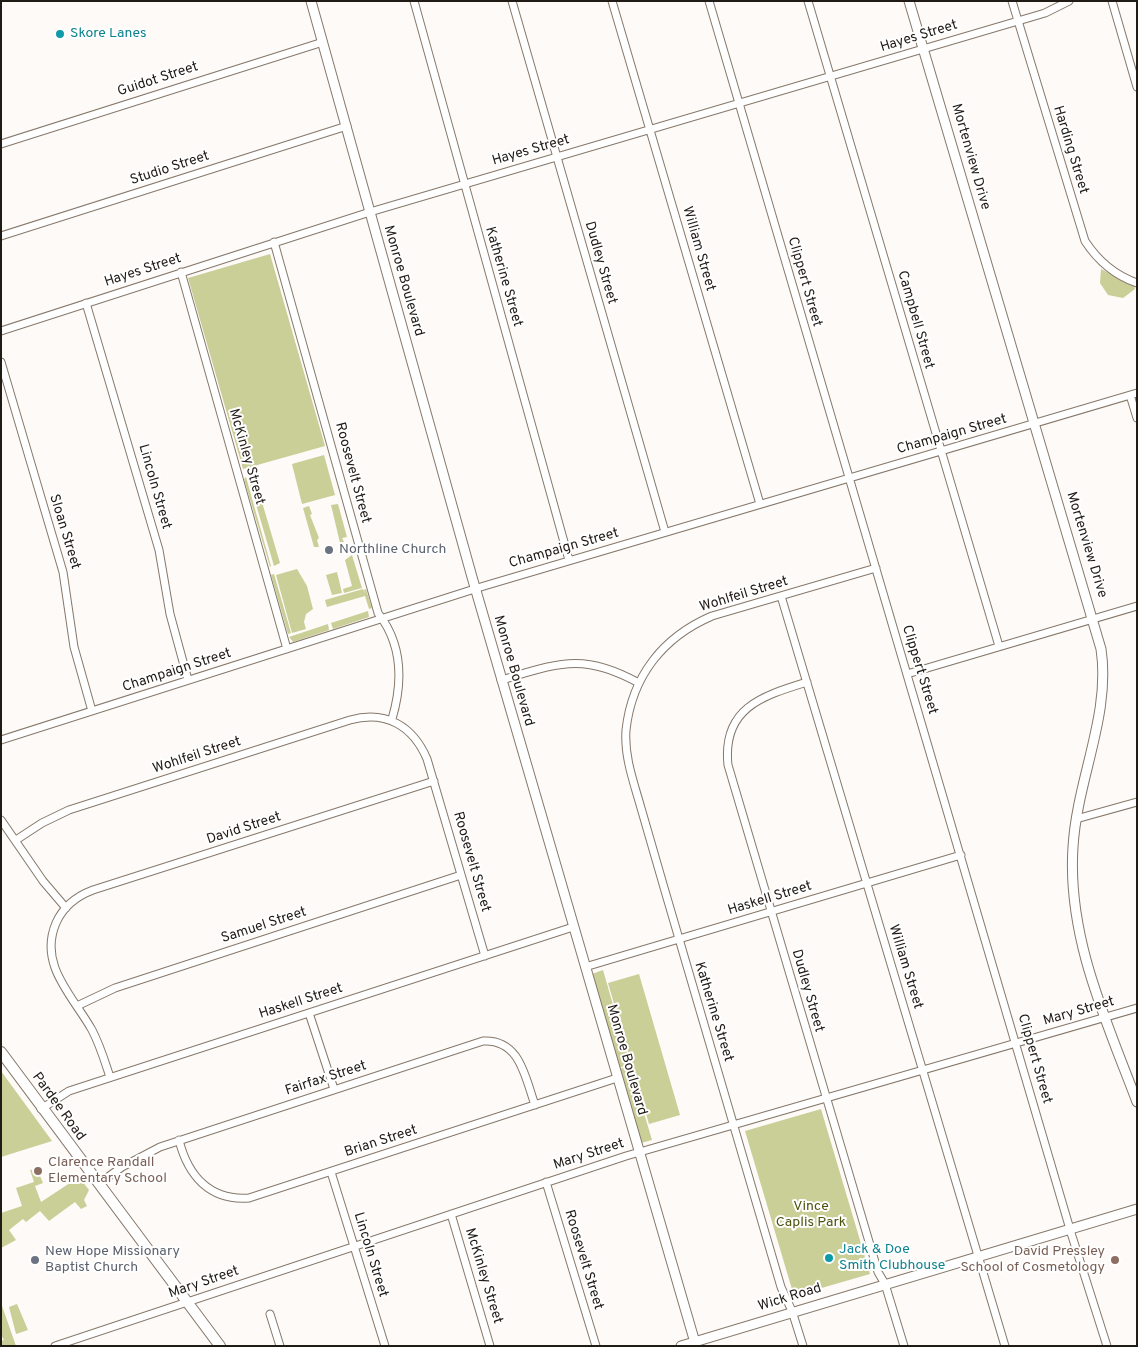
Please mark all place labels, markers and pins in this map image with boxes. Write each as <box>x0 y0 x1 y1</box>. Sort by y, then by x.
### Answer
place label: Skore Lanes <box>70 26 146 42</box>
marker: Skore Lanes <box>54 28 66 40</box>
place label: Northline Church <box>339 542 446 558</box>
marker: Northline Church <box>323 544 335 556</box>
place label: Clarence Randall Elementary School <box>48 1155 167 1188</box>
marker: Clarence Randall Elementary School <box>32 1165 44 1177</box>
place label: Jack & Doe Smith Clubhouse <box>839 1242 945 1274</box>
place label: New Hope Missionary Baptist Church <box>45 1244 180 1276</box>
place label: David Pressley School of Cosmetology <box>960 1244 1105 1276</box>
marker: Jack & Doe Smith Clubhouse <box>823 1252 835 1264</box>
marker: New Hope Missionary Baptist Church <box>29 1254 41 1266</box>
marker: David Pressley School of Cosmetology <box>1109 1254 1121 1266</box>

